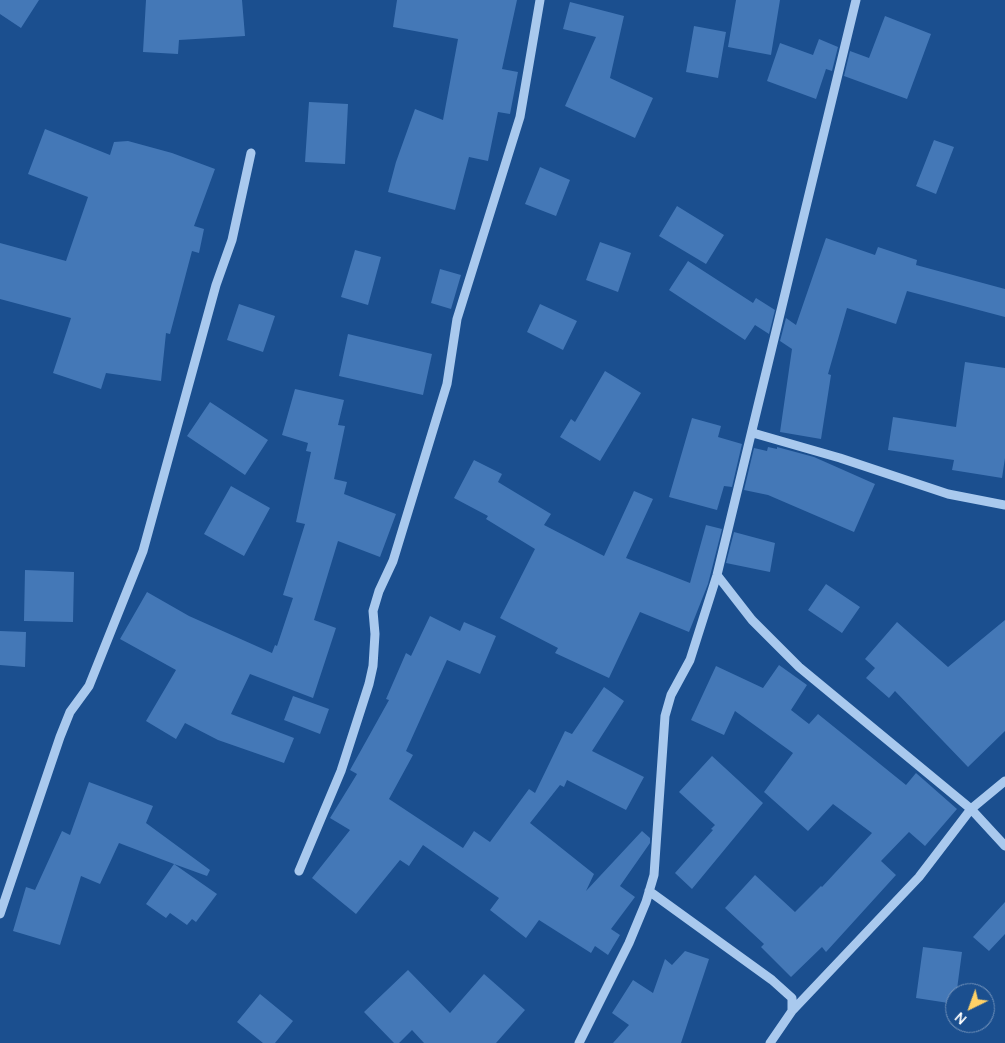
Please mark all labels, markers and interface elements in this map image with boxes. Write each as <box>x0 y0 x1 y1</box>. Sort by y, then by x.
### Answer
north arrow <box>945 983 995 1033</box>
text: N <box>950 1008 970 1029</box>

